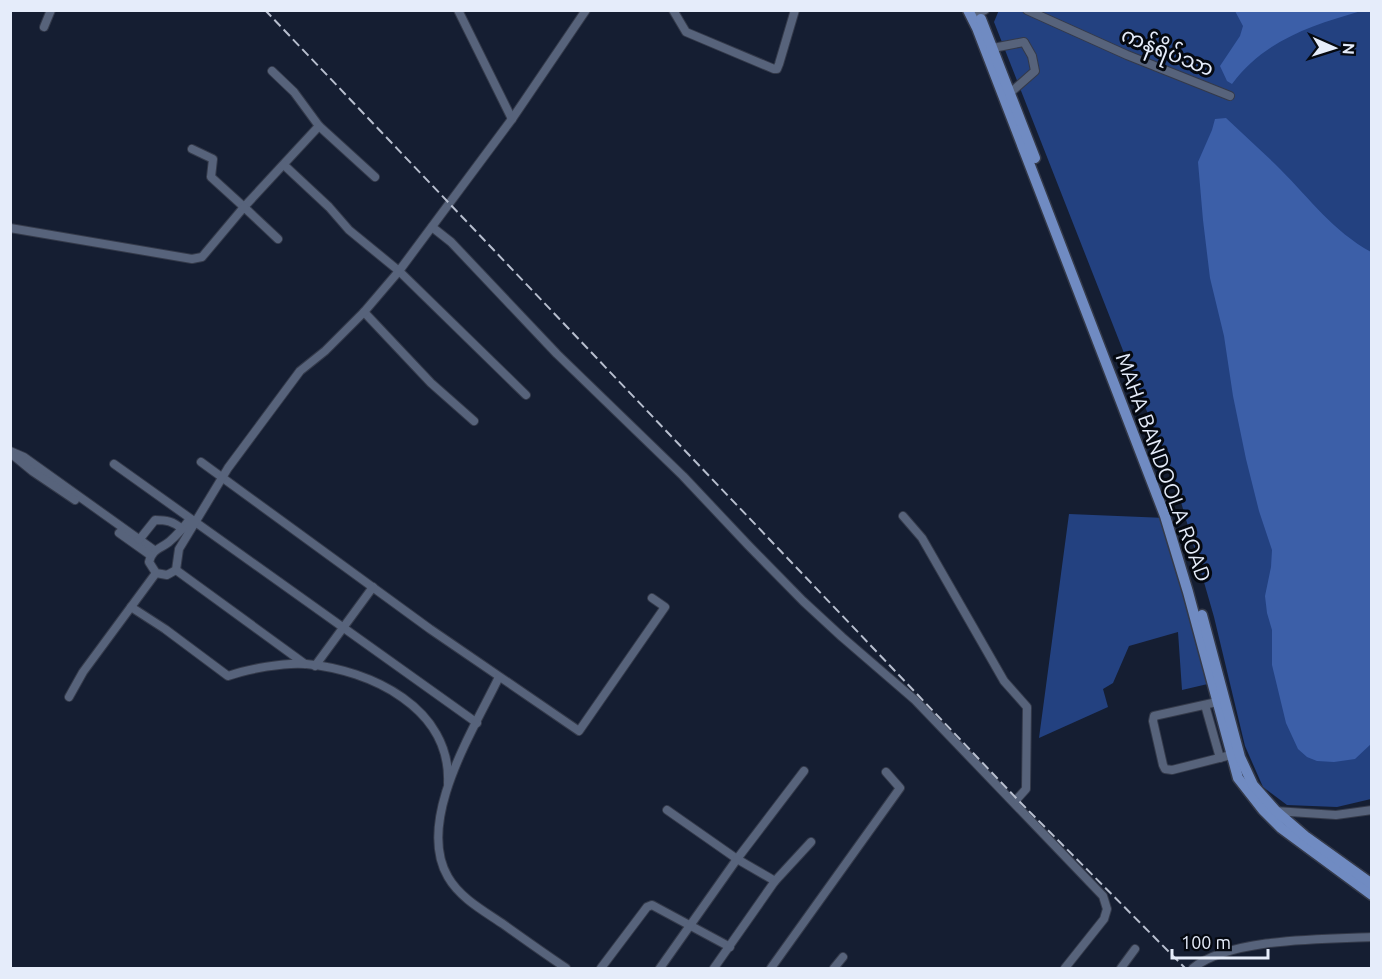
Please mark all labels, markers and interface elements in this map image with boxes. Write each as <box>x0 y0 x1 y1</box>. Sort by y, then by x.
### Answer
north arrow <box>1304 18 1364 78</box>
street label: ကန်ရိပ်သာ <box>1116 19 1219 86</box>
text: N <box>1340 42 1358 55</box>
street label: MAHA BANDOOLA ROAD <box>1111 349 1217 585</box>
scale bar <box>1172 922 1268 960</box>
text: 100 m <box>1181 932 1231 952</box>

